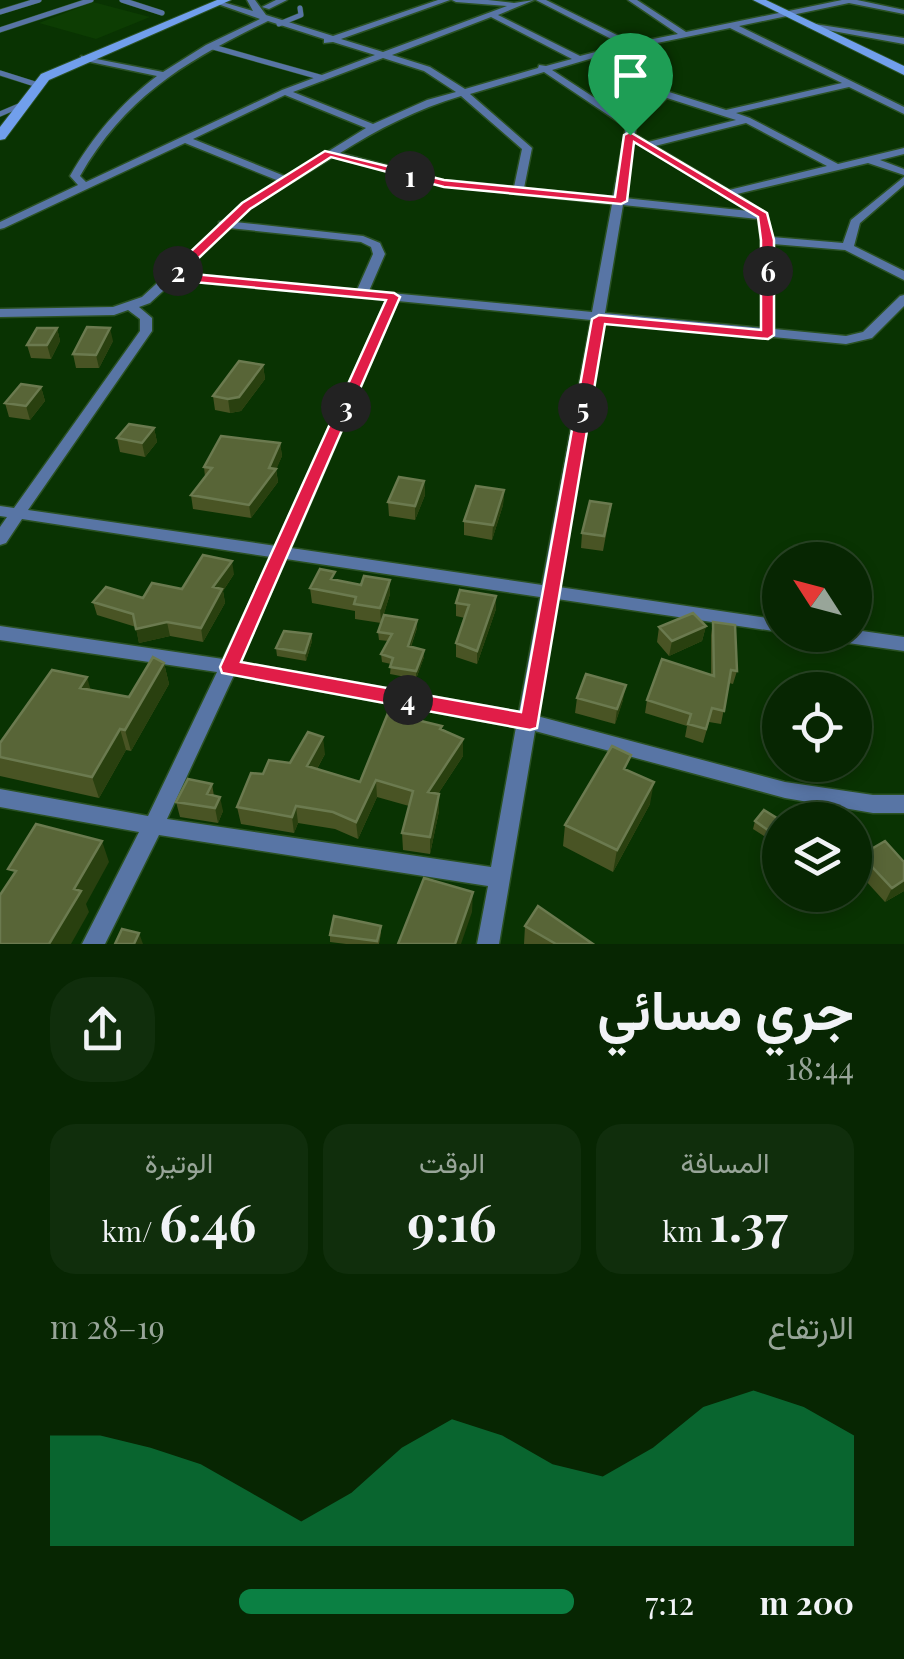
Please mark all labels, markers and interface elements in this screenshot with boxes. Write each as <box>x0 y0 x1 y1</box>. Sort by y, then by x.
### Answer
pin <box>588 33 673 136</box>
icon: arrive <box>603 48 658 103</box>
pin: 1 <box>385 151 435 201</box>
text: 1 <box>405 157 415 194</box>
pin: 2 <box>153 246 203 296</box>
pin: 6 <box>743 246 793 296</box>
text: 2 <box>171 252 185 289</box>
text: 6 <box>760 252 776 289</box>
pin: 3 <box>321 382 371 432</box>
pin: 5 <box>558 383 608 433</box>
text: 3 <box>339 388 353 425</box>
text: 5 <box>577 389 589 426</box>
north arrow <box>762 542 872 652</box>
map controls <box>762 542 872 912</box>
button: locate <box>762 672 872 782</box>
pin: 4 <box>383 675 433 725</box>
text: 4 <box>401 681 415 718</box>
button: layers <box>762 802 872 912</box>
text: جري مسائي <box>597 970 854 1044</box>
button: share <box>50 977 155 1082</box>
text: 18:44 <box>785 1045 854 1088</box>
text: الوتيرة <box>145 1143 213 1180</box>
text: الوقت <box>419 1143 485 1180</box>
text: المسافة <box>681 1143 769 1180</box>
text: 6:46 <box>159 1188 256 1255</box>
text: 9:16 <box>407 1188 497 1255</box>
text: 1.37 <box>710 1188 788 1255</box>
text: /km <box>102 1212 159 1249</box>
text: km <box>662 1212 710 1249</box>
text: 19–28 m <box>50 1304 165 1347</box>
text: الارتفاع <box>767 1304 854 1347</box>
text: 7:12 <box>645 1580 694 1623</box>
text: 200 m <box>760 1580 854 1623</box>

